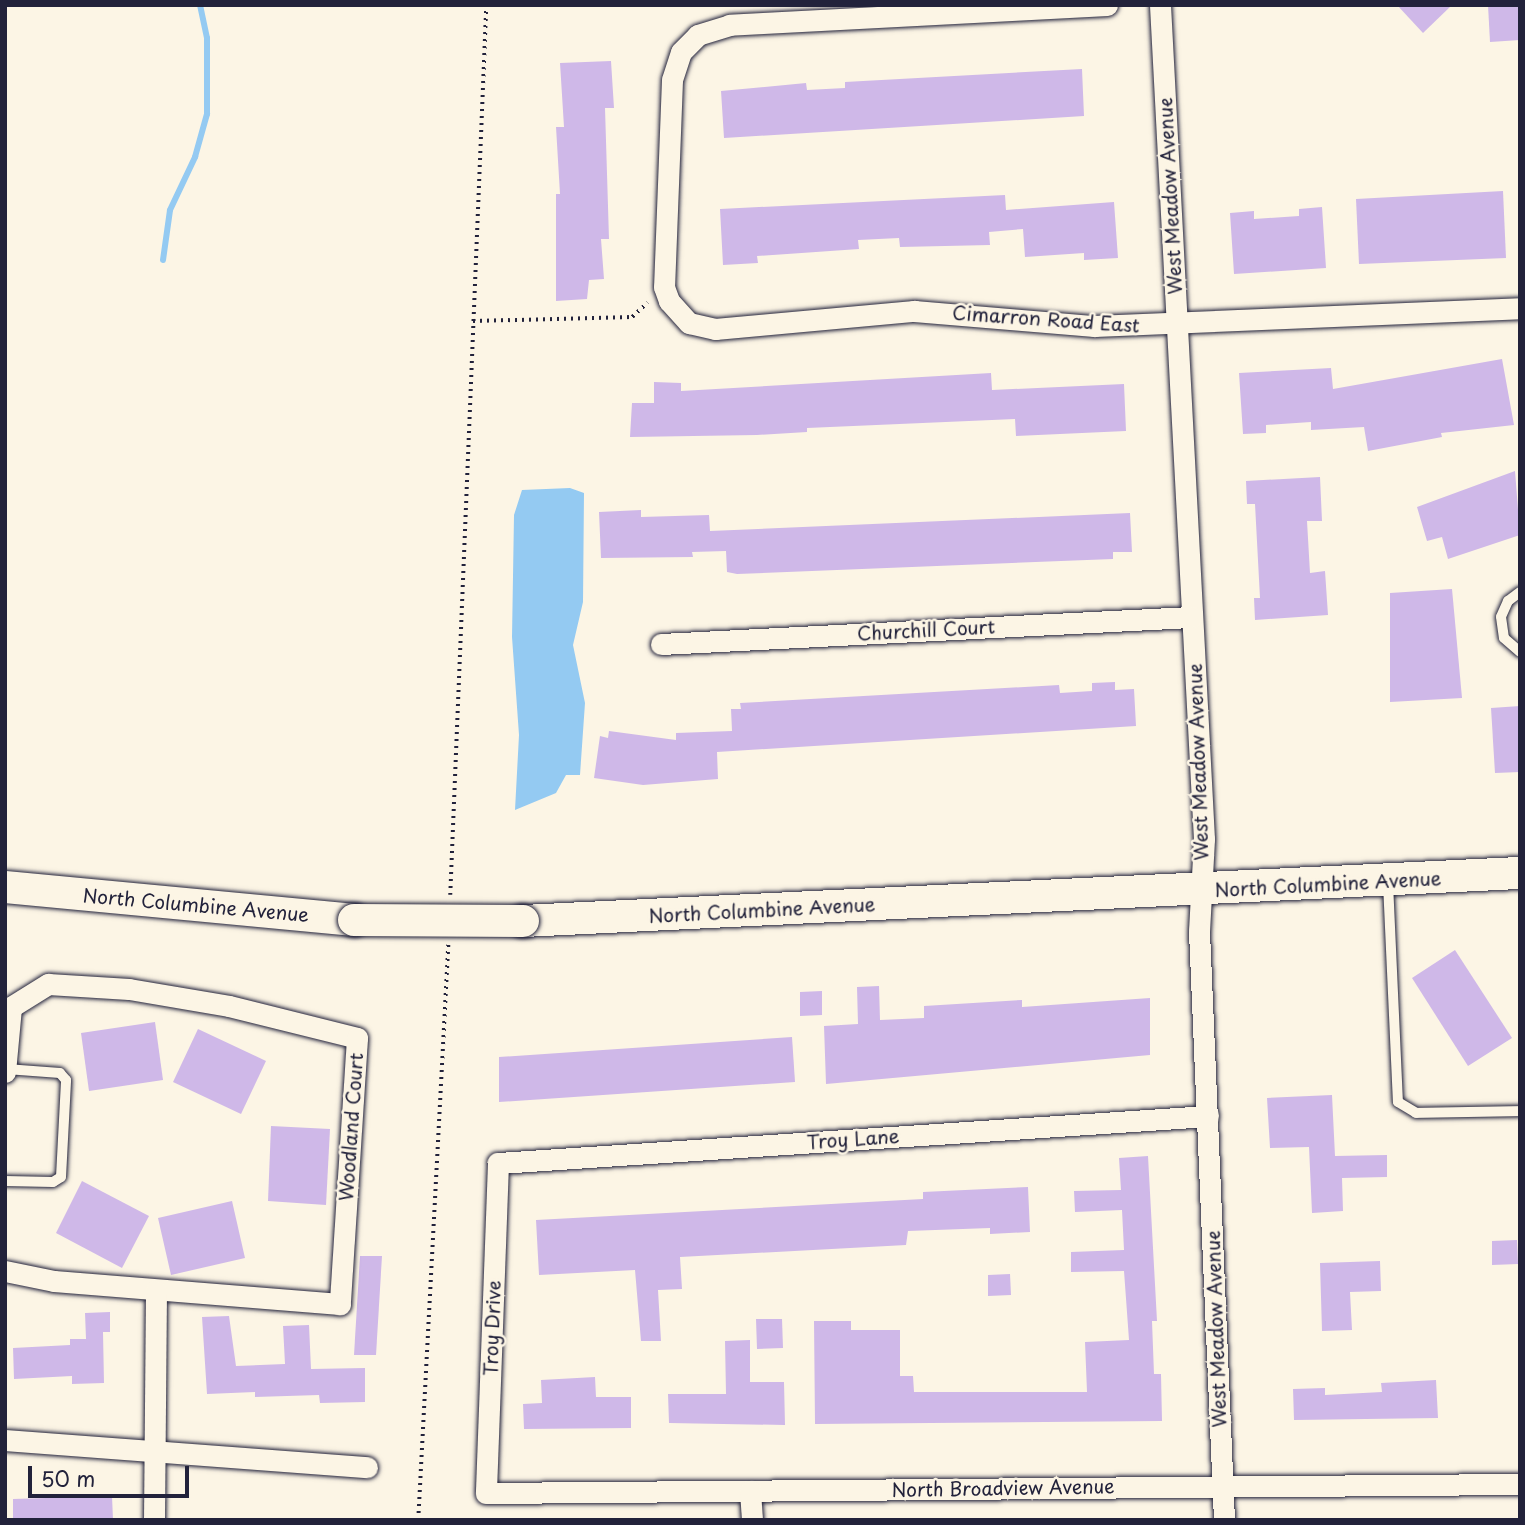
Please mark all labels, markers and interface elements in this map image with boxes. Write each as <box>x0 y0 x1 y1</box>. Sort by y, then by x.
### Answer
street label: West Meadow Avenue <box>1153 97 1187 295</box>
street label: Cimarron Road East <box>952 301 1140 337</box>
street label: Churchill Court <box>856 615 996 645</box>
street label: West Meadow Avenue <box>1183 663 1213 861</box>
street label: North Columbine Avenue <box>1214 867 1442 901</box>
street label: North Columbine Avenue <box>82 884 310 926</box>
street label: North Columbine Avenue <box>648 893 876 927</box>
street label: Woodland Court <box>334 1052 368 1202</box>
street label: Troy Lane <box>806 1124 900 1154</box>
street label: West Meadow Avenue <box>1201 1230 1231 1428</box>
street label: Troy Drive <box>479 1279 505 1377</box>
scale bar <box>32 1452 192 1496</box>
text: 50 m <box>41 1462 95 1494</box>
street label: North Broadview Avenue <box>891 1475 1115 1501</box>

